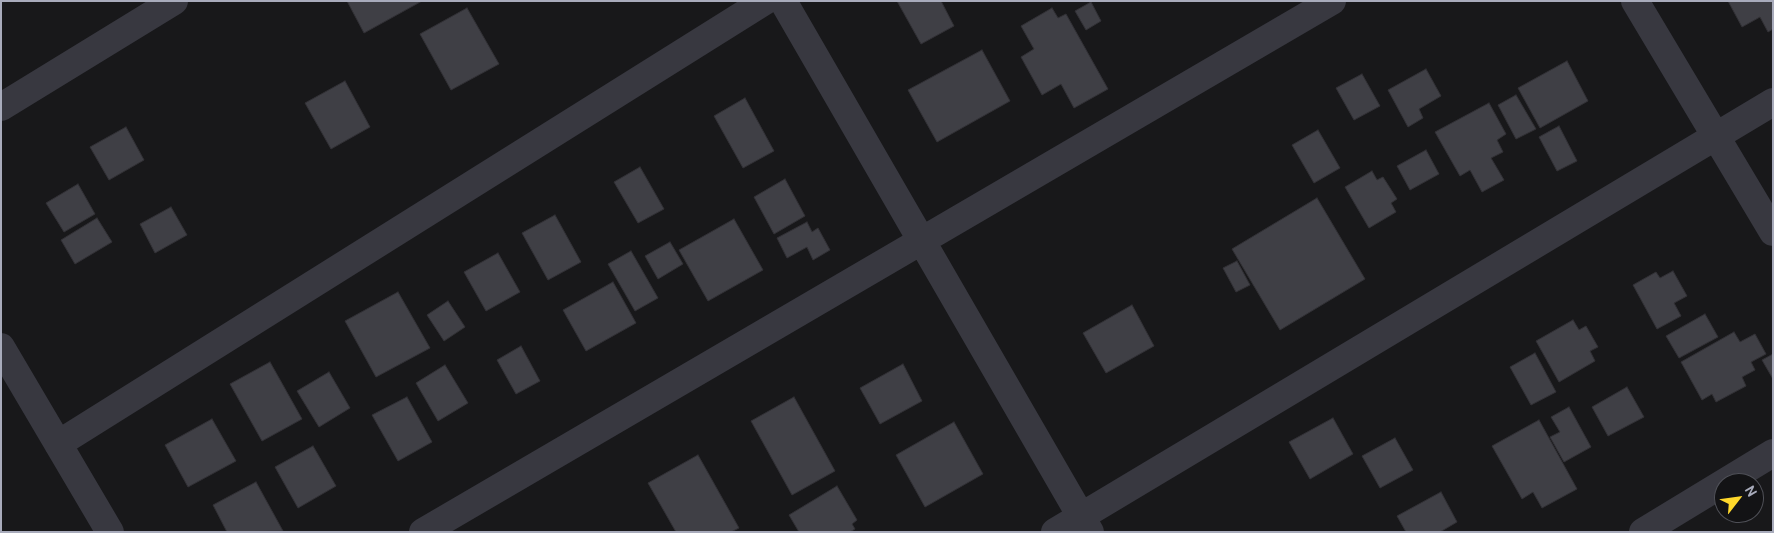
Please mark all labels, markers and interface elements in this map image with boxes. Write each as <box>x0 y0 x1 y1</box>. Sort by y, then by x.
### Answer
north arrow <box>1714 473 1764 523</box>
text: N <box>1741 482 1761 500</box>

